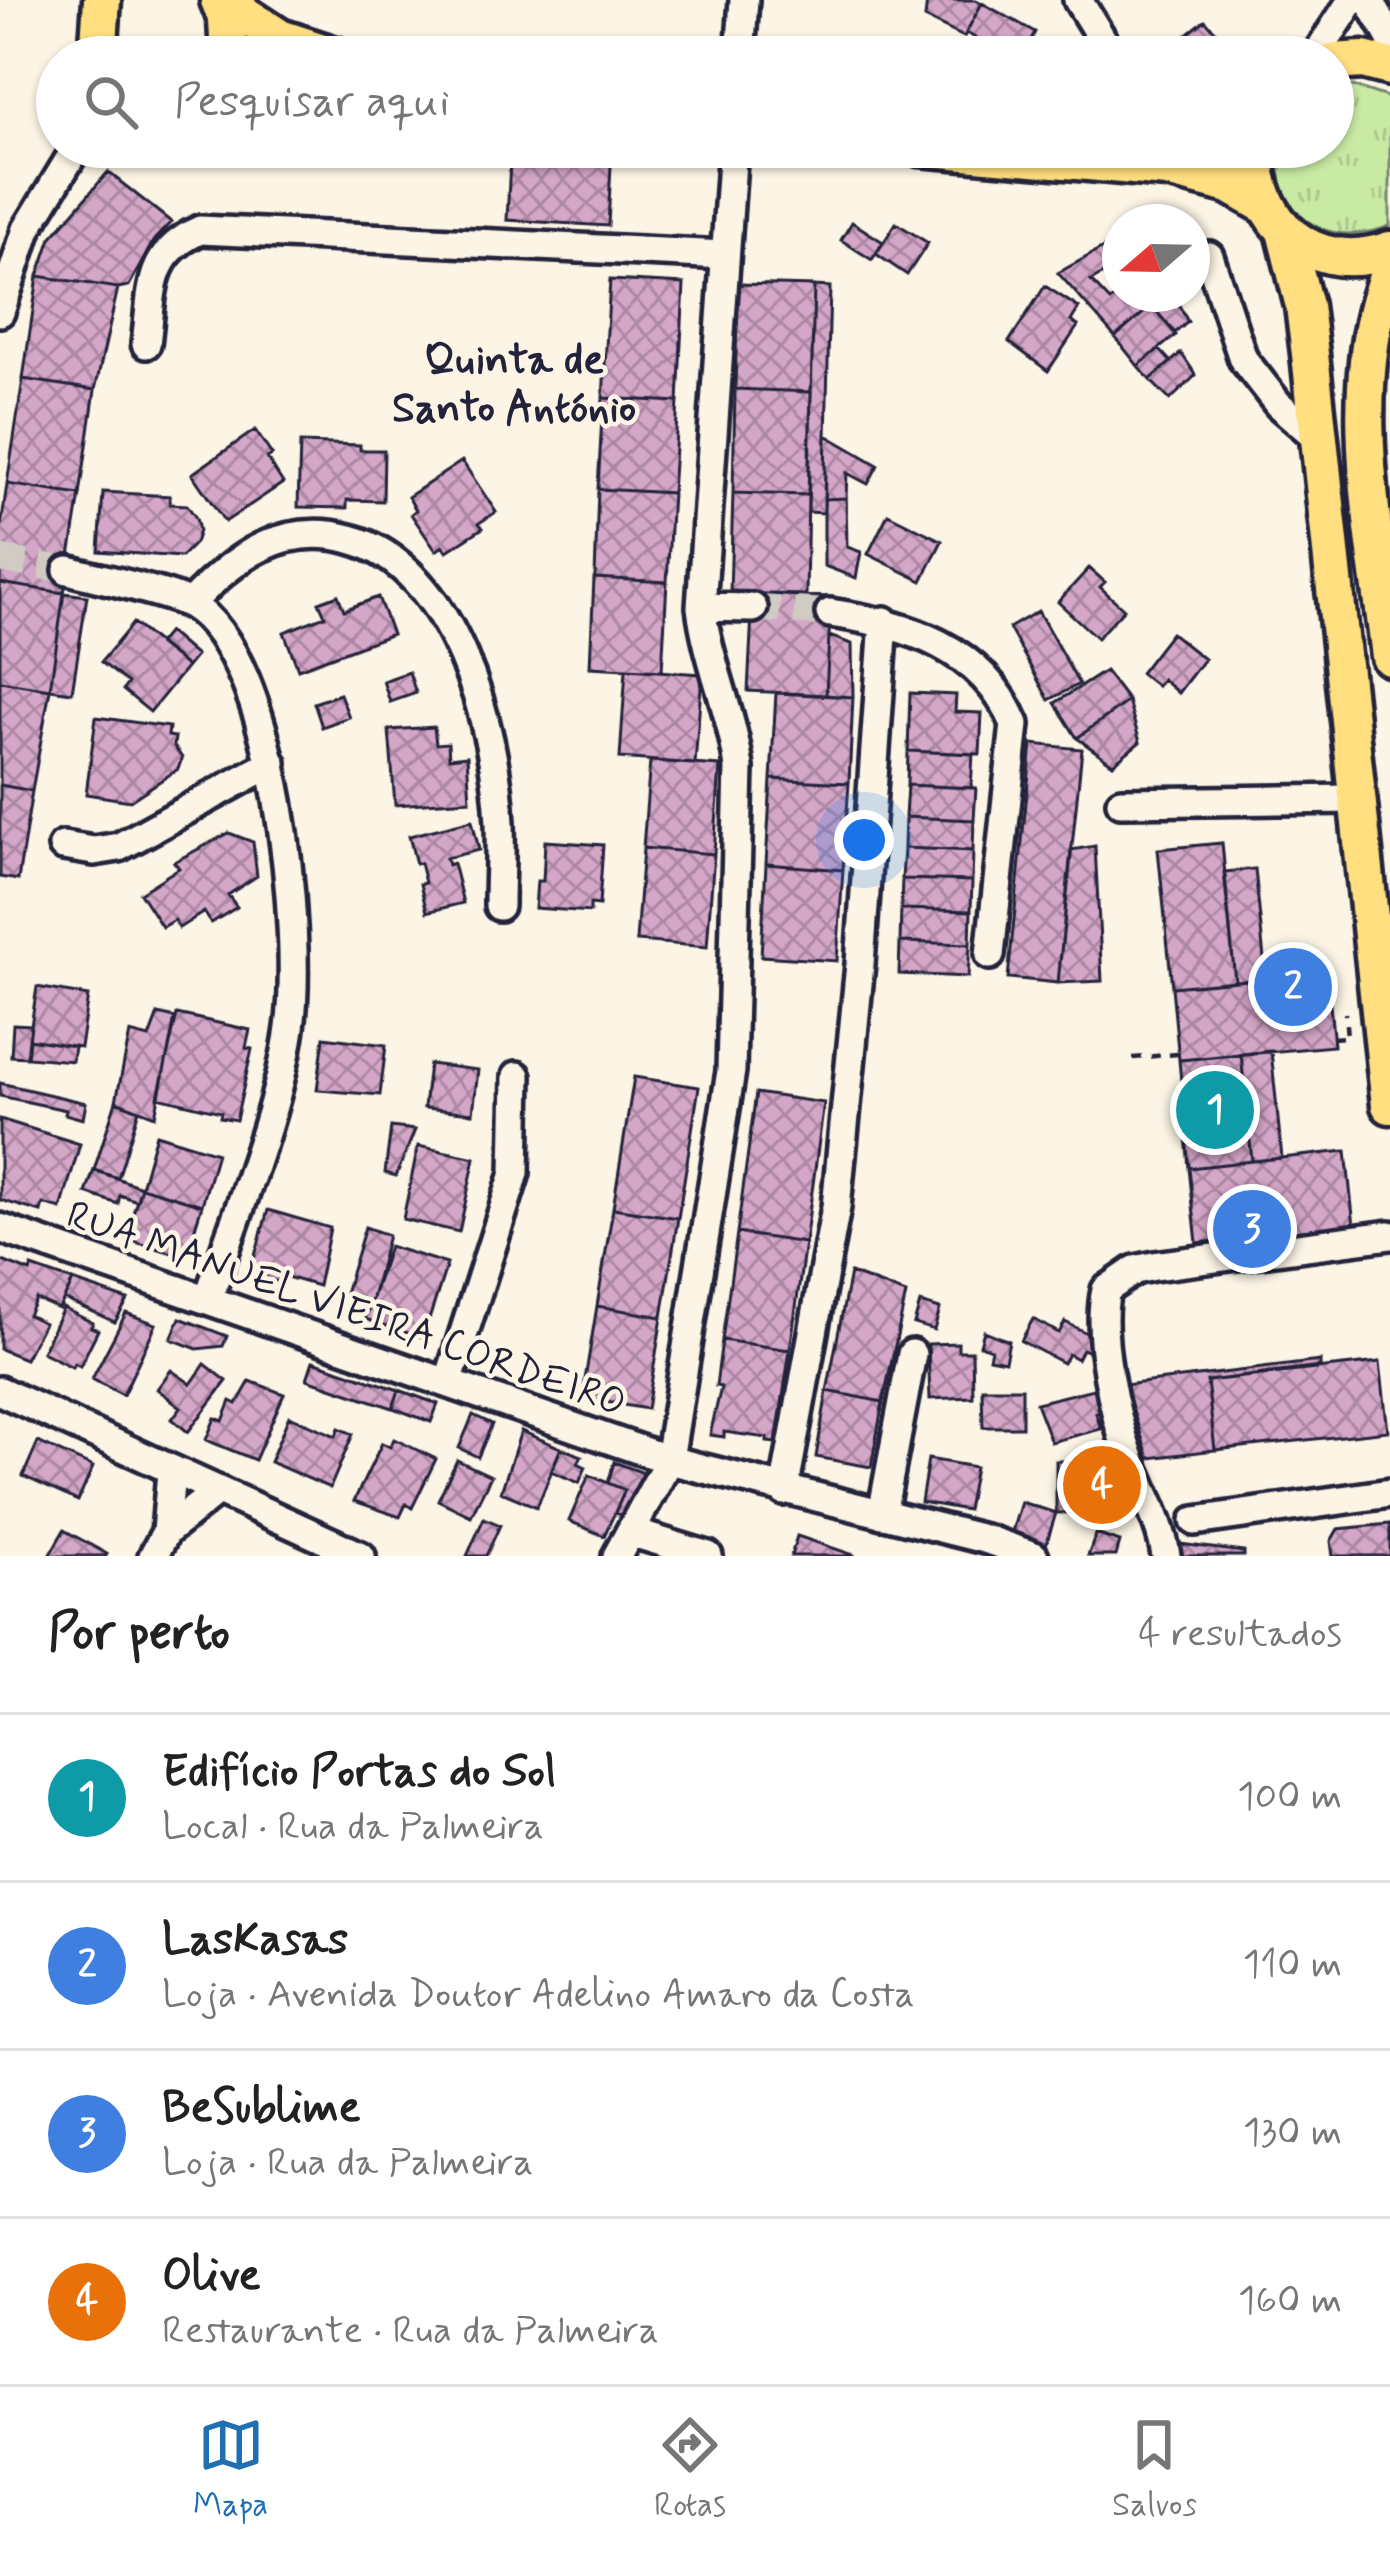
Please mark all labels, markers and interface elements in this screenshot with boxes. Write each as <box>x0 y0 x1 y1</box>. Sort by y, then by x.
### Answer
search box <box>36 36 1354 168</box>
icon: search <box>78 69 144 135</box>
text: Pesquisar aqui <box>174 73 450 132</box>
north arrow <box>1102 204 1210 312</box>
district label: Quinta de Santo António <box>392 334 636 437</box>
your location <box>834 810 894 870</box>
pin: 2 <box>1254 942 1332 1032</box>
pin: 1 <box>1176 1065 1254 1155</box>
pin: 3 <box>1213 1184 1291 1274</box>
street label: RUA MANUEL VIEIRA CORDEIRO <box>60 1190 632 1430</box>
pin: 4 <box>1063 1440 1141 1530</box>
text: Por perto <box>48 1601 230 1667</box>
text: 4 resultados <box>1138 1609 1342 1660</box>
text: Edifício Portas do Sol <box>162 1743 556 1802</box>
text: 1 <box>78 1772 96 1823</box>
text: 100 m <box>1237 1772 1342 1823</box>
text: Local · Rua da Palmeira <box>162 1802 544 1853</box>
text: LasKasas <box>162 1911 348 1970</box>
text: 2 <box>77 1940 97 1991</box>
text: 110 m <box>1243 1940 1342 1991</box>
text: Loja · Avenida Doutor Adelino Amaro da Costa <box>162 1970 915 2021</box>
text: BeSublime <box>162 2079 361 2138</box>
text: 3 <box>78 2108 96 2159</box>
text: 130 m <box>1243 2108 1342 2159</box>
text: Loja · Rua da Palmeira <box>162 2138 533 2189</box>
text: Olive <box>162 2247 261 2306</box>
text: 4 <box>76 2276 98 2327</box>
text: 160 m <box>1238 2276 1342 2327</box>
text: Restaurante · Rua da Palmeira <box>162 2306 659 2357</box>
tab: Mapa <box>193 2412 268 2528</box>
tab: Rotas <box>654 2412 726 2528</box>
tab: Salvos <box>1112 2412 1197 2528</box>

